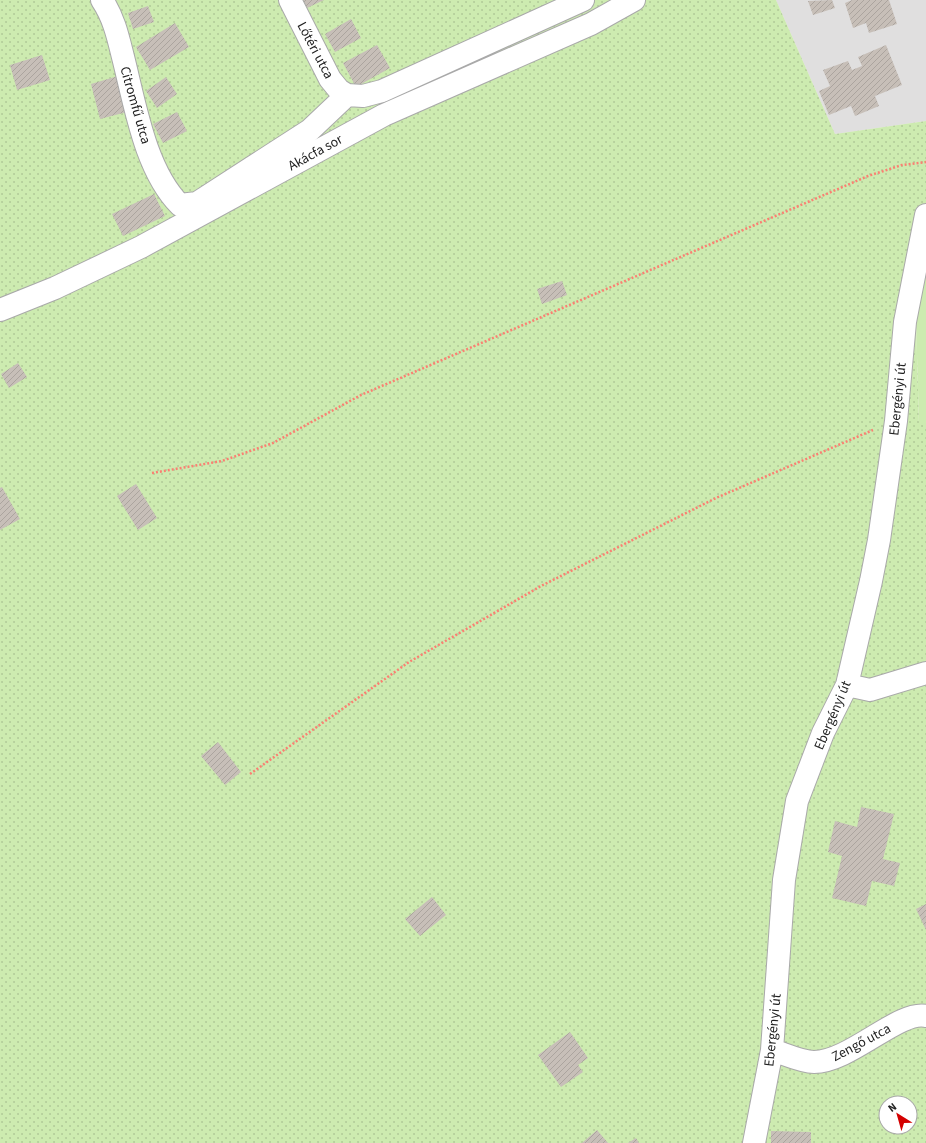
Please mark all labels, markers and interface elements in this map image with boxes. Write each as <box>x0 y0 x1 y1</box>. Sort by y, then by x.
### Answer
street label: Lőtéri utca <box>292 18 339 83</box>
street label: Citromfű utca <box>114 64 156 147</box>
street label: Akácfa sor <box>284 130 347 176</box>
street label: Ebergényi út <box>884 361 912 437</box>
street label: Ebergényi út <box>809 677 857 753</box>
street label: Ebergényi út <box>759 992 787 1068</box>
street label: Zengő utca <box>828 1019 895 1067</box>
north arrow <box>878 1095 918 1135</box>
text: N <box>885 1099 900 1116</box>

